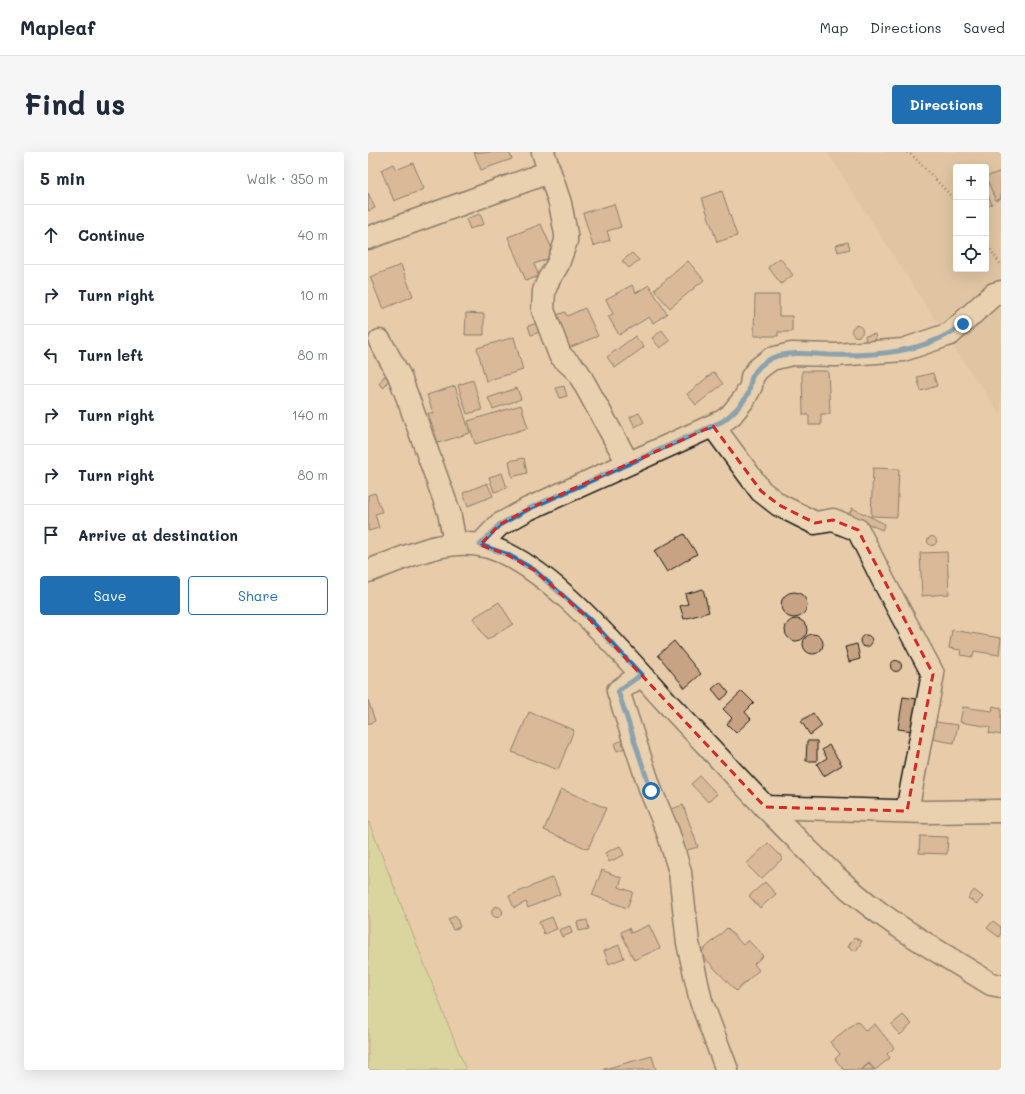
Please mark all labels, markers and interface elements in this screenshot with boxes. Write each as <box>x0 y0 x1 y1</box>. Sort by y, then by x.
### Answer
text: Mapleaf <box>20 15 95 40</box>
text: Map <box>820 18 848 37</box>
text: Directions <box>870 18 941 37</box>
text: Saved <box>963 18 1005 37</box>
button: Directions <box>892 85 1001 124</box>
text: Find us <box>24 86 125 122</box>
map controls <box>953 164 989 272</box>
button: + <box>953 164 989 200</box>
text: 5 min <box>40 167 85 189</box>
text: Walk · 350 m <box>247 170 328 187</box>
button: − <box>953 200 989 236</box>
icon: ahead <box>40 224 62 246</box>
text: Continue <box>78 225 145 245</box>
text: 40 m <box>298 226 328 243</box>
button: locate <box>953 236 989 272</box>
icon: right <box>40 284 62 306</box>
text: Turn right <box>78 285 155 305</box>
text: 10 m <box>300 286 328 303</box>
route end <box>954 315 972 333</box>
icon: left <box>40 344 62 366</box>
text: Turn left <box>78 345 143 365</box>
text: 80 m <box>298 346 328 363</box>
icon: right <box>40 404 62 426</box>
text: Turn right <box>78 405 155 425</box>
text: 140 m <box>292 406 328 423</box>
icon: right <box>40 464 62 486</box>
text: Turn right <box>78 465 155 485</box>
text: 80 m <box>298 466 328 483</box>
icon: arrive <box>40 524 62 546</box>
text: Arrive at destination <box>78 525 238 545</box>
button: Save <box>40 576 180 615</box>
button: Share <box>188 576 328 615</box>
route start <box>642 782 660 800</box>

